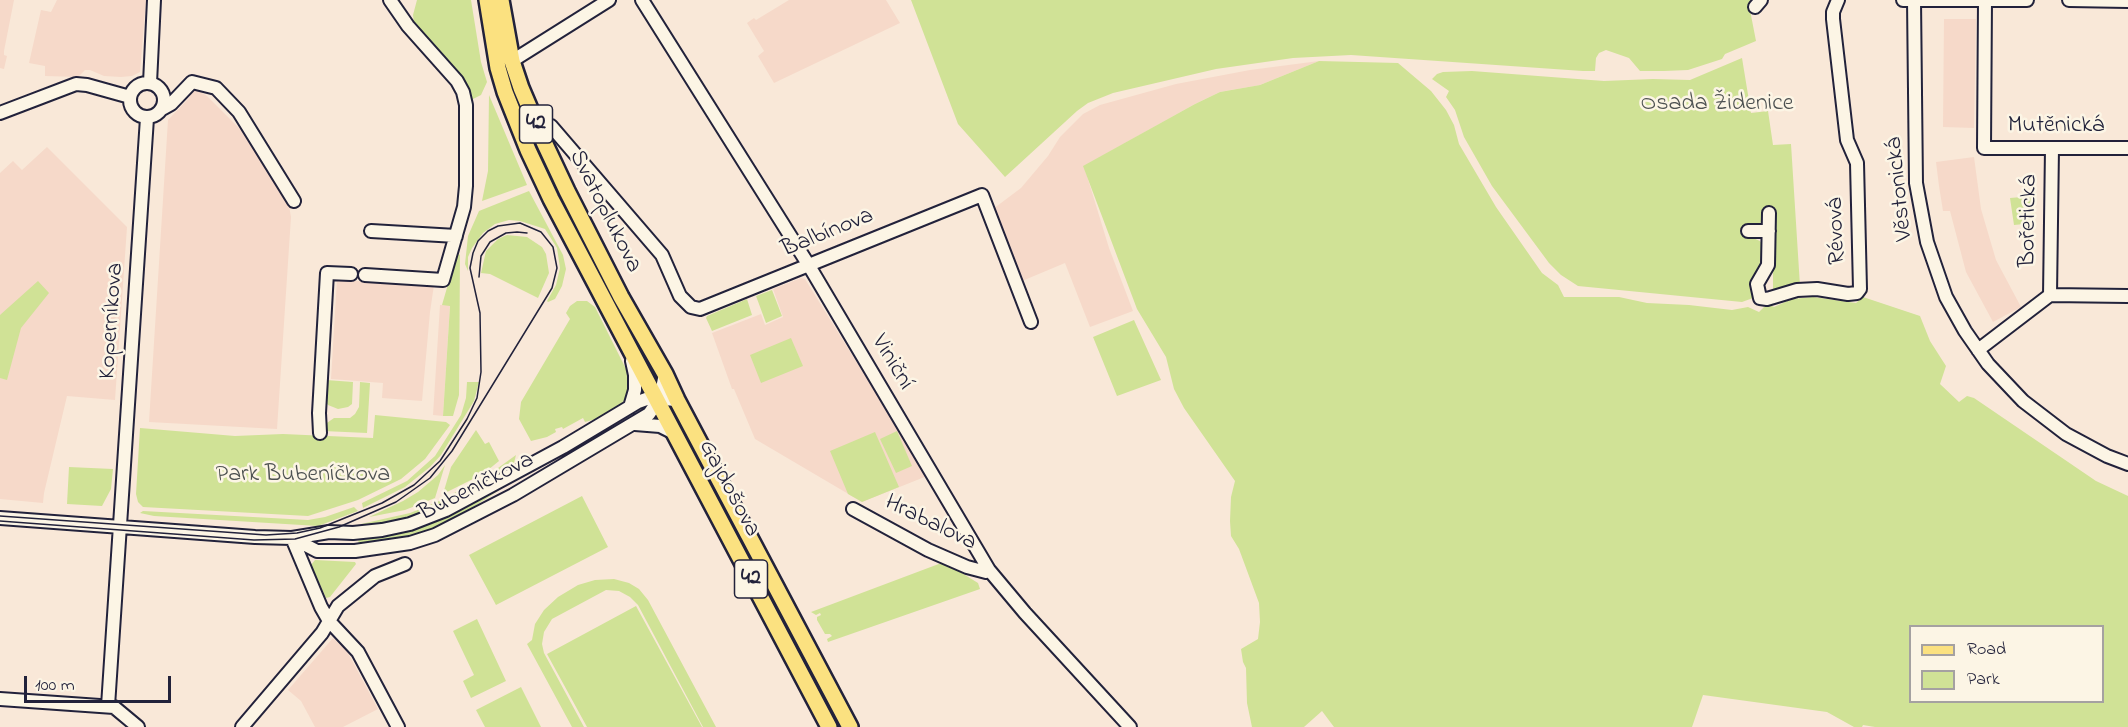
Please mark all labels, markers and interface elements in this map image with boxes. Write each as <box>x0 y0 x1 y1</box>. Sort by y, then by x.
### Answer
park label: Osada Židenice <box>1640 91 1794 119</box>
road number: 42 <box>520 105 552 143</box>
street label: Mutěnická <box>2008 113 2104 141</box>
street label: Věstonická <box>1881 136 1921 242</box>
street label: Svatoplukova <box>561 146 647 278</box>
street label: Bořetická <box>2015 174 2045 268</box>
street label: Révová <box>1822 197 1854 265</box>
street label: Balbínova <box>778 203 878 265</box>
street label: Koperníkova <box>95 262 131 380</box>
street label: Viniční <box>863 330 919 396</box>
street label: Gajdošova <box>690 436 766 542</box>
street label: Bubeníčkova <box>415 447 539 529</box>
park label: Park Bubeníčkova <box>216 462 390 490</box>
street label: Hrabalova <box>879 489 981 559</box>
road number: 42 <box>734 560 768 598</box>
legend <box>1909 625 2104 703</box>
text: Road <box>1967 637 2006 663</box>
scale bar <box>27 664 174 702</box>
text: Park <box>1967 667 2000 693</box>
text: 100 m <box>35 673 75 699</box>

